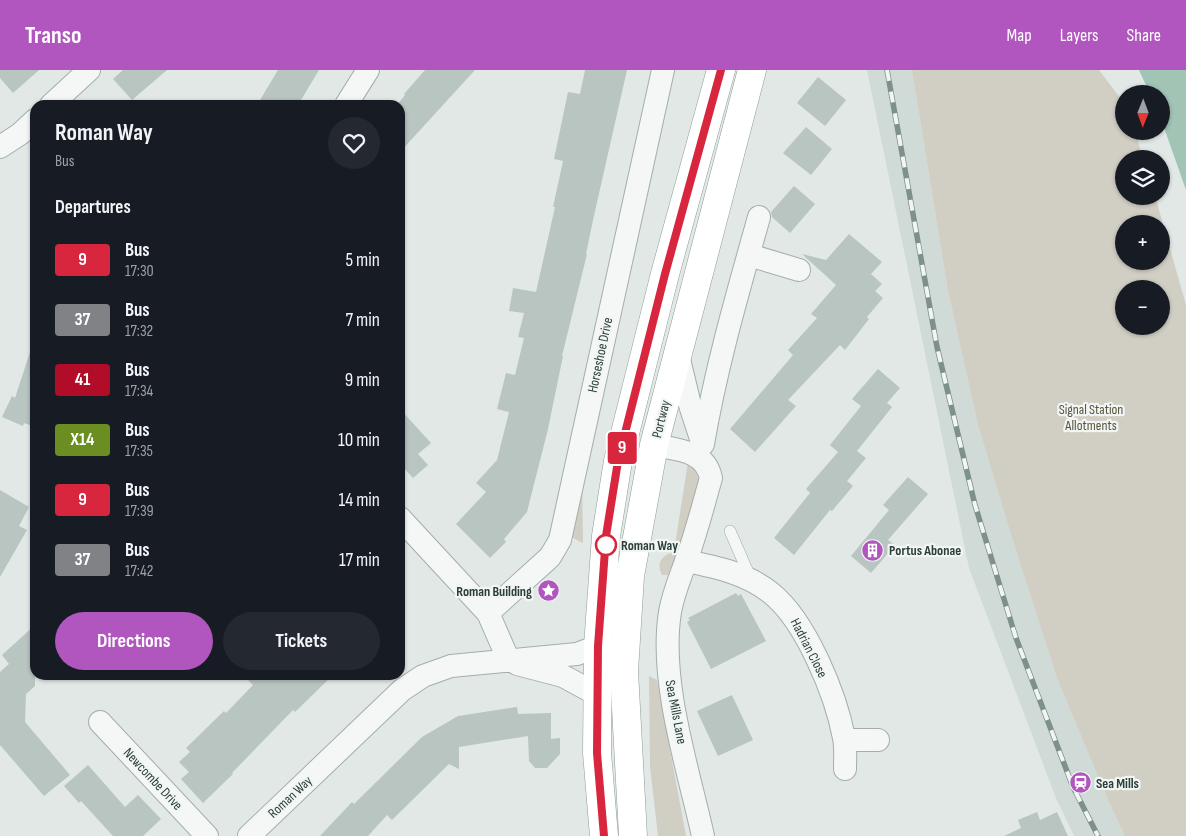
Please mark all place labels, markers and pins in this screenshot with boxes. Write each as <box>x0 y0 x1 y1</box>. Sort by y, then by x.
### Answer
marker: Roman Way <box>595 534 617 556</box>
place label: Roman Way <box>621 537 678 554</box>
building icon: Portus Abonae <box>861 538 885 562</box>
place label: Portus Abonae <box>889 542 961 559</box>
place icon: Roman Building <box>536 579 560 603</box>
place label: Roman Building <box>456 583 532 600</box>
station icon: Sea Mills <box>1068 771 1092 795</box>
place label: Sea Mills <box>1096 775 1139 792</box>

